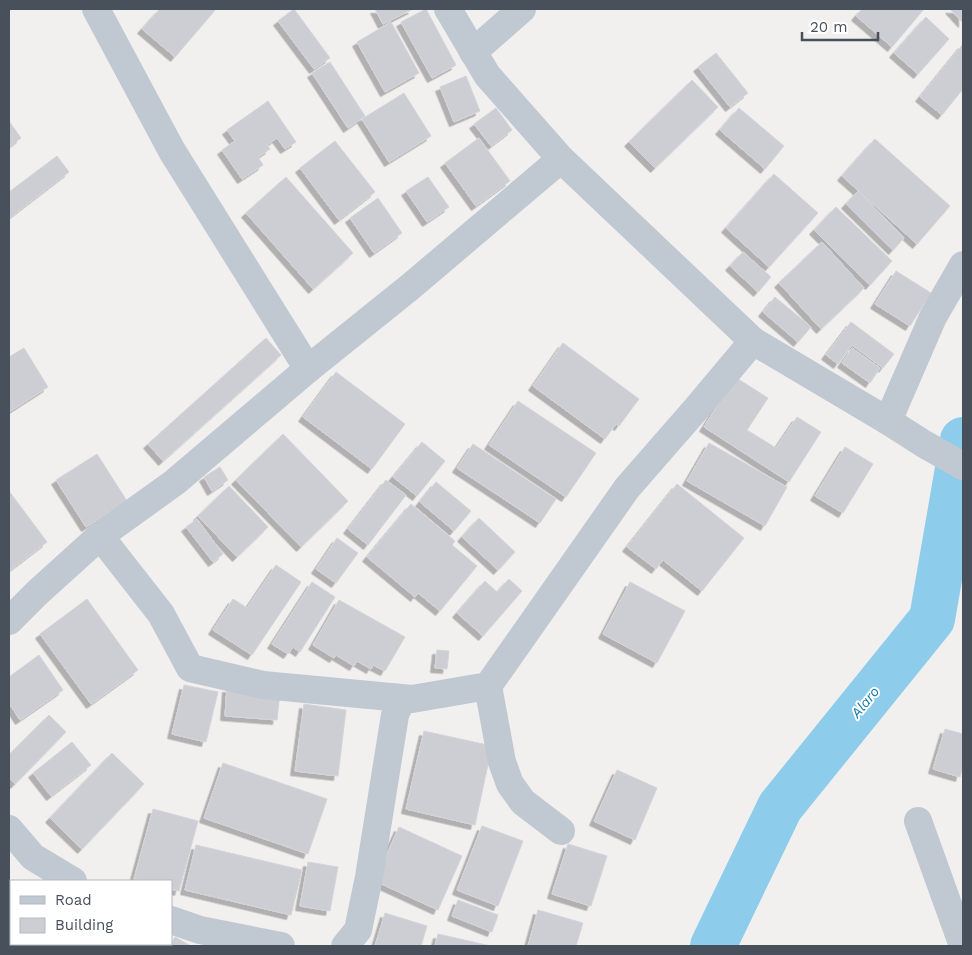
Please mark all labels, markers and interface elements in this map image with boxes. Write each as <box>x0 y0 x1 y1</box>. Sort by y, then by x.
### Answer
scale bar <box>802 10 878 42</box>
text: 20 m <box>810 18 848 36</box>
water label: Alaro <box>847 683 882 722</box>
legend <box>10 880 172 945</box>
text: Road <box>55 891 92 909</box>
text: Building <box>55 916 113 934</box>

